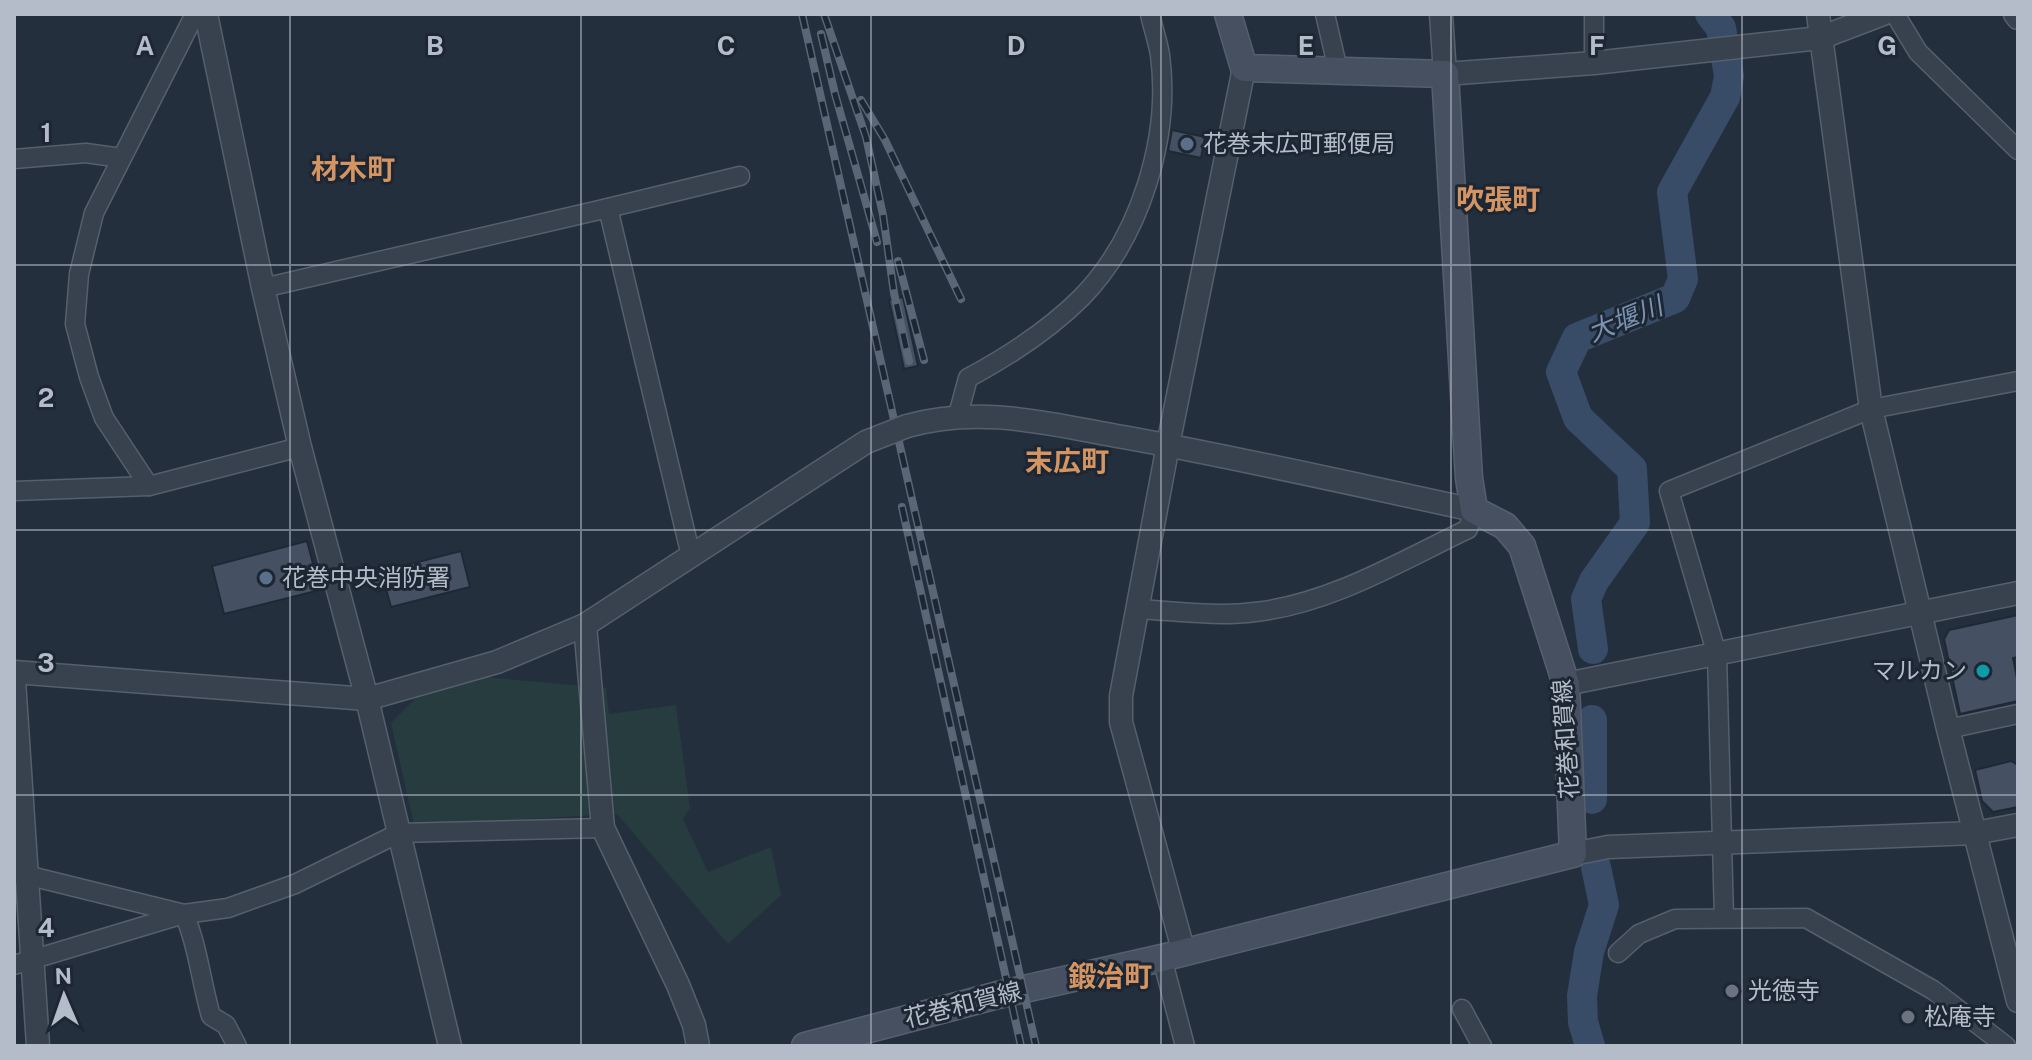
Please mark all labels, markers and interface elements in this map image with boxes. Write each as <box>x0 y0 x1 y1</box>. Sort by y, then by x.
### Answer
text: A <box>136 30 155 61</box>
text: B <box>426 30 444 61</box>
text: C <box>717 30 735 61</box>
text: D <box>1007 30 1025 61</box>
text: E <box>1298 30 1314 61</box>
text: F <box>1589 30 1605 61</box>
text: G <box>1877 30 1897 61</box>
text: 1 <box>40 117 52 148</box>
place label: 花巻末広町郵便局 <box>1203 129 1395 157</box>
marker: 花巻末広町郵便局 <box>1178 135 1196 153</box>
district label: 材木町 <box>311 152 395 185</box>
district label: 吹張町 <box>1456 182 1540 215</box>
water label: 大堰川 <box>1583 288 1670 348</box>
text: 2 <box>38 382 54 413</box>
district label: 末広町 <box>1025 444 1109 477</box>
place label: 花巻中央消防署 <box>282 563 450 591</box>
marker: 花巻中央消防署 <box>257 569 275 587</box>
text: 3 <box>37 647 55 678</box>
place label: マルカン <box>1872 656 1967 684</box>
marker: マルカン <box>1974 662 1992 680</box>
street label: 花巻和賀線 <box>1547 678 1583 800</box>
text: 4 <box>37 912 55 943</box>
north arrow <box>24 956 104 1036</box>
district label: 鍛治町 <box>1068 959 1152 992</box>
text: N <box>54 963 72 989</box>
street label: 花巻和賀線 <box>901 976 1024 1032</box>
place label: 光徳寺 <box>1748 976 1820 1004</box>
marker: 光徳寺 <box>1723 982 1741 1000</box>
place label: 松庵寺 <box>1924 1002 1996 1030</box>
marker: 松庵寺 <box>1899 1008 1917 1026</box>

